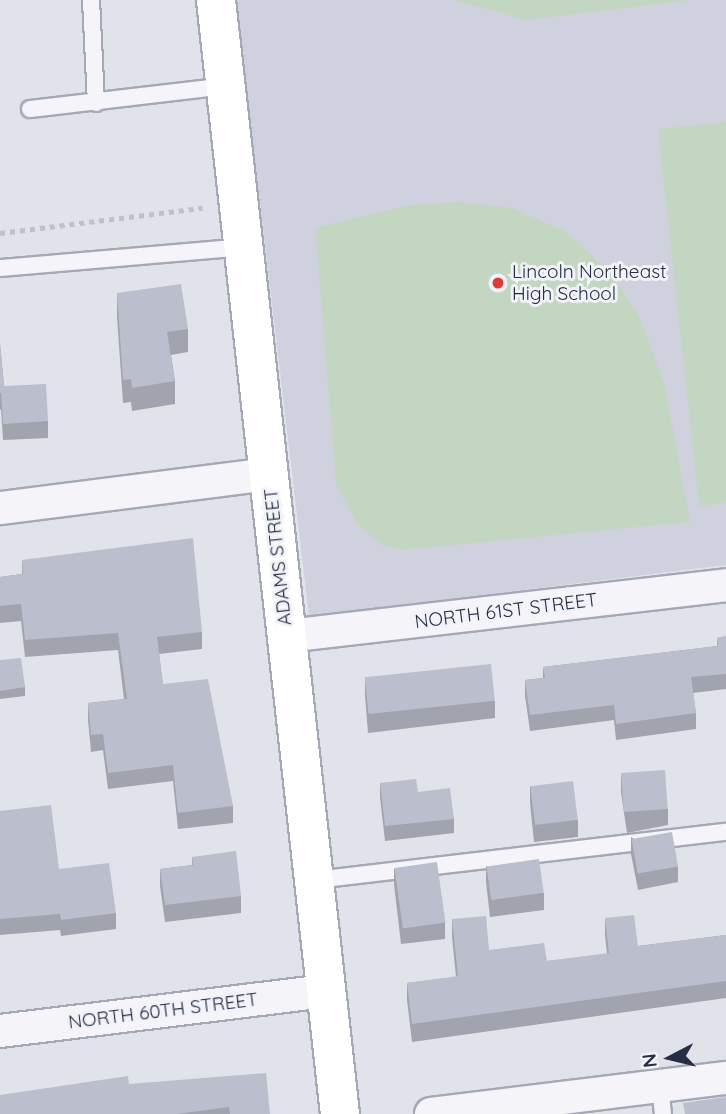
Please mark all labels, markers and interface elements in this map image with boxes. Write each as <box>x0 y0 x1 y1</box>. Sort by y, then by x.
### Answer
place label: Lincoln Northeast High School <box>512 261 667 305</box>
marker: Lincoln Northeast High School <box>490 275 506 291</box>
street label: ADAMS STREET <box>259 487 297 627</box>
street label: NORTH 61ST STREET <box>413 588 599 634</box>
street label: NORTH 60TH STREET <box>67 988 259 1034</box>
north arrow <box>635 1023 705 1093</box>
text: N <box>636 1052 662 1069</box>

